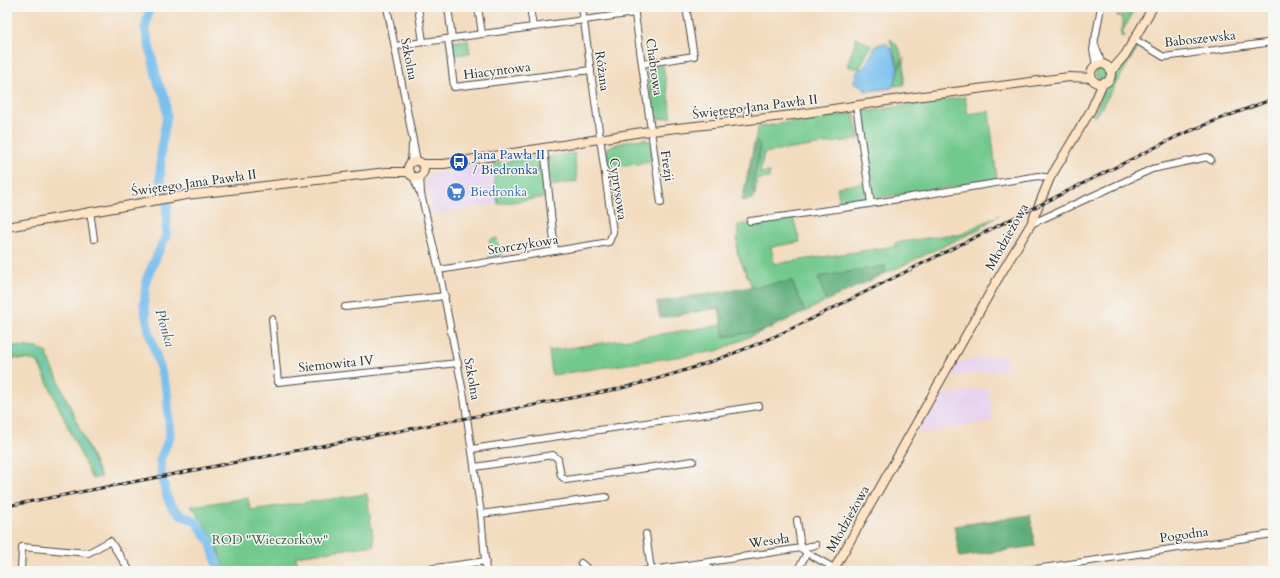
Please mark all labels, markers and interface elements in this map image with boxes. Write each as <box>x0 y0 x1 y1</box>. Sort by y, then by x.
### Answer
street label: Baboszewska <box>1163 26 1237 52</box>
street label: Szkolna <box>396 36 422 82</box>
street label: Chabrowa <box>641 37 667 97</box>
street label: Różana <box>590 50 614 93</box>
street label: Hiacyntowa <box>462 58 532 84</box>
street label: Świętego Jana Pawła II <box>691 90 819 124</box>
place label: Jana Pawła II / Biedronka <box>471 146 545 179</box>
street label: Frezji <box>656 149 678 183</box>
bus stop icon: Jana Pawła II / Biedronka <box>448 151 470 173</box>
street label: Cyprysowa <box>605 157 631 222</box>
street label: Świętego Jana Pawła II <box>130 165 258 201</box>
supermarket icon: Biedronka <box>445 181 467 203</box>
place label: Biedronka <box>470 183 527 201</box>
street label: Młodzieżowa <box>981 200 1033 274</box>
street label: Storczykowa <box>487 230 560 259</box>
water label: Płonka <box>151 307 179 349</box>
street label: Siemowita IV <box>298 351 375 377</box>
street label: Szkolna <box>459 356 485 402</box>
street label: Młodzieżowa <box>822 482 874 556</box>
street label: Pogodna <box>1159 523 1210 547</box>
street label: Wesoła <box>747 529 791 553</box>
park label: ROD "Wieczorków" <box>212 531 328 549</box>

